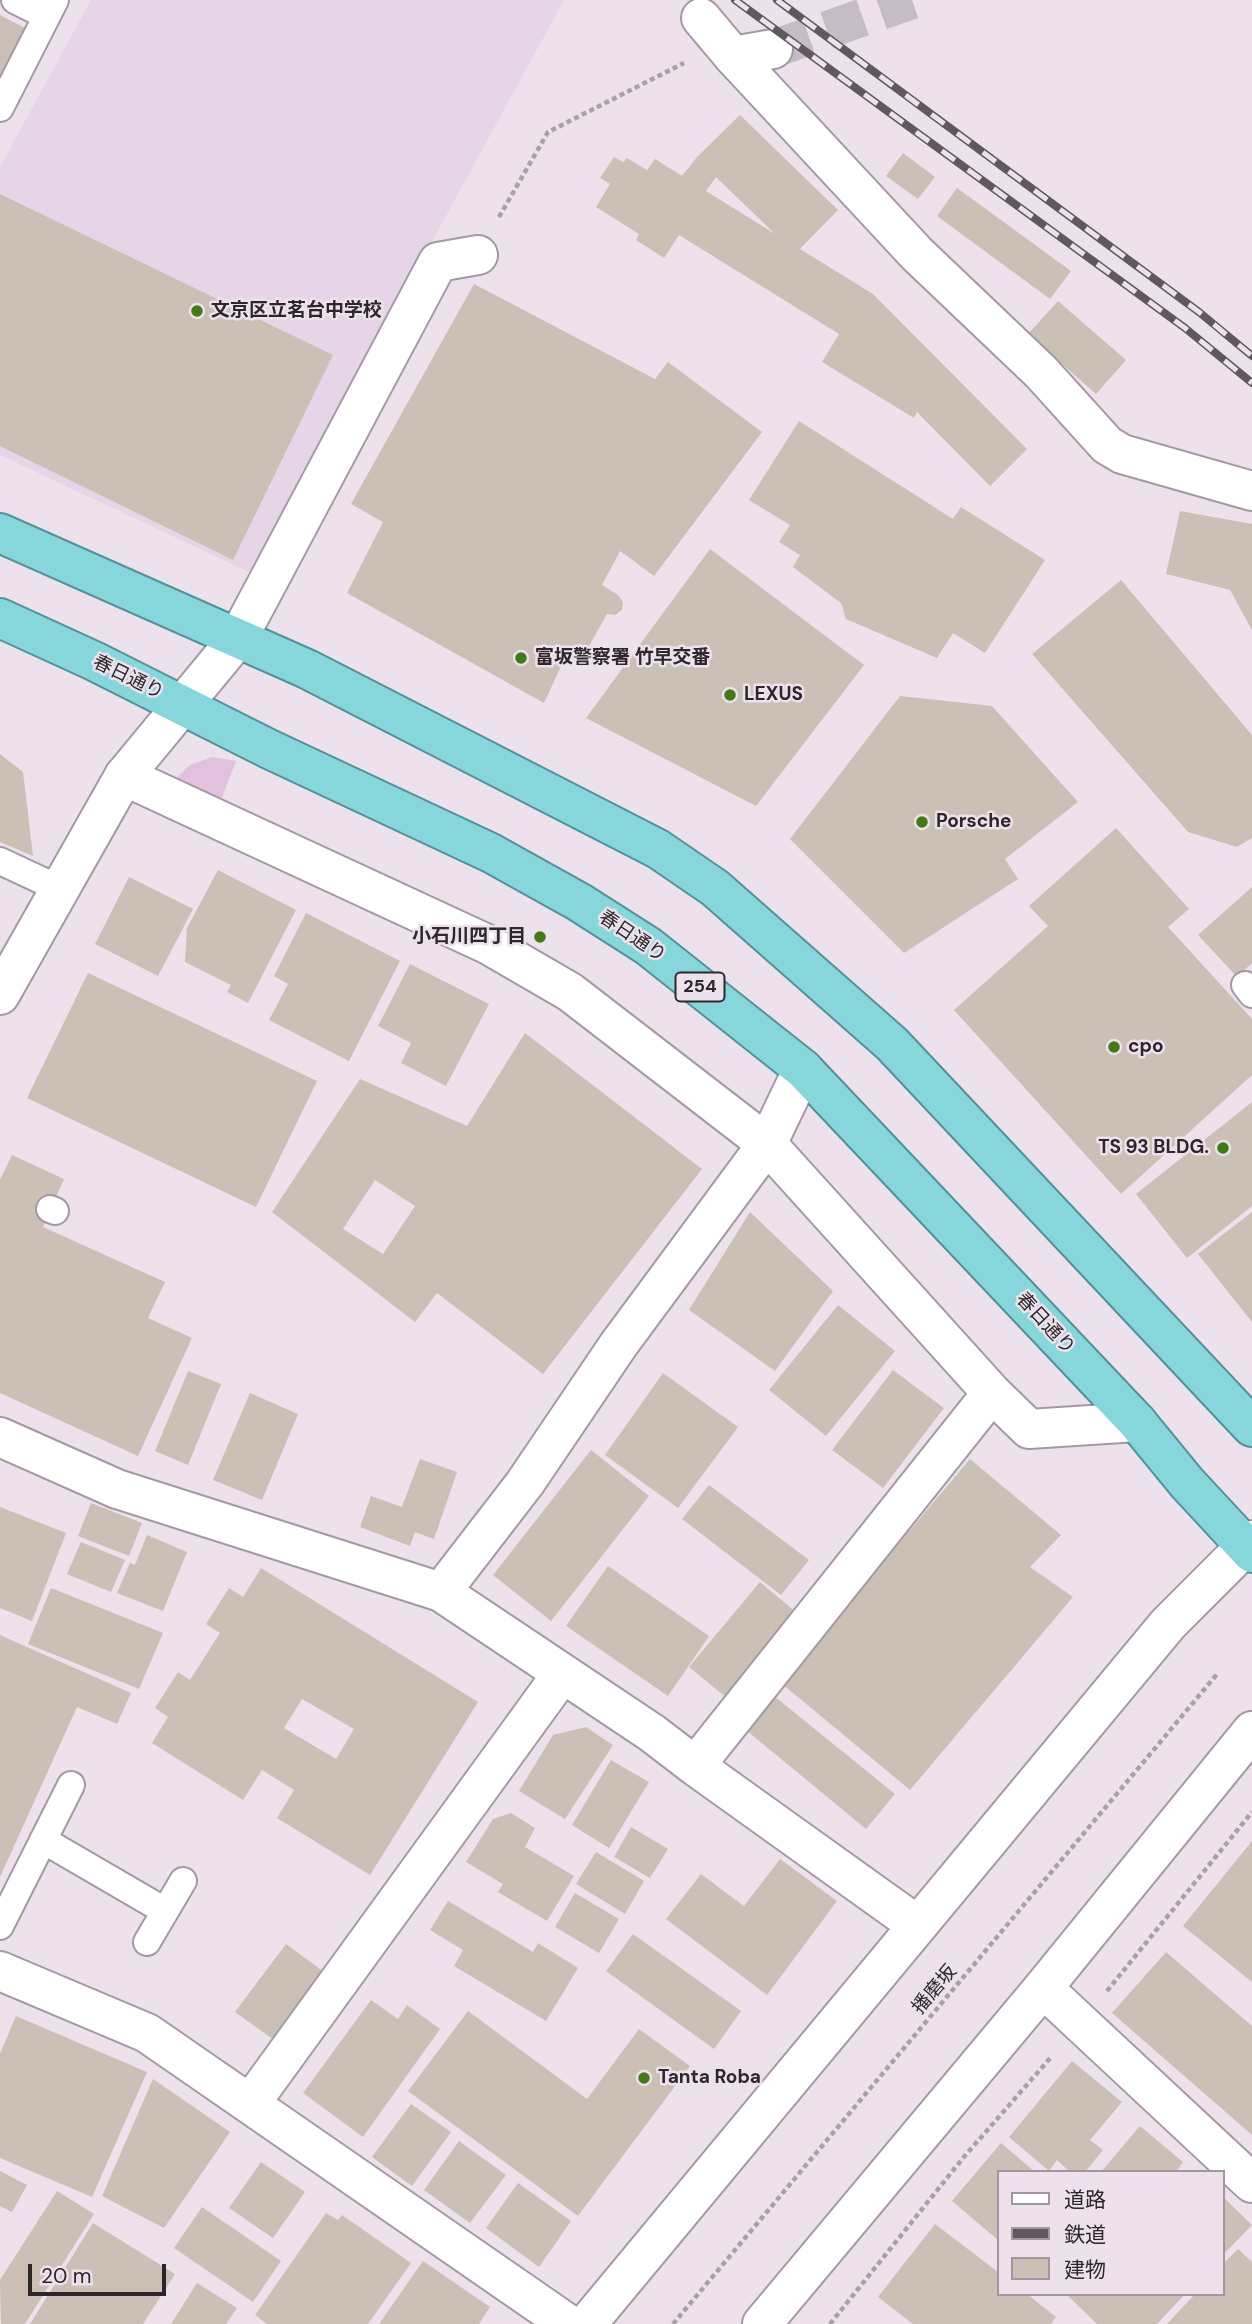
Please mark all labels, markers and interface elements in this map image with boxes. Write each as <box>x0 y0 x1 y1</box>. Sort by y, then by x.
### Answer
place label: 文京区立茗台中学校 <box>211 300 382 322</box>
marker: 文京区立茗台中学校 <box>189 303 205 319</box>
place label: 富坂警察署 竹早交番 <box>535 647 710 669</box>
marker: 富坂警察署 竹早交番 <box>513 650 529 666</box>
street label: 春日通り <box>89 651 167 705</box>
place label: LEXUS <box>744 684 803 706</box>
marker: LEXUS <box>722 687 738 703</box>
place label: Porsche <box>936 811 1011 833</box>
marker: Porsche <box>914 814 930 830</box>
street label: 春日通り <box>594 906 670 968</box>
place label: 小石川四丁目 <box>412 926 526 948</box>
marker: 小石川四丁目 <box>532 929 548 945</box>
road number: 254 <box>676 972 724 1002</box>
place label: cpo <box>1128 1036 1164 1058</box>
marker: cpo <box>1106 1039 1122 1055</box>
place label: TS 93 BLDG. <box>1098 1137 1209 1159</box>
marker: TS 93 BLDG. <box>1215 1140 1231 1156</box>
street label: 春日通り <box>1011 1288 1079 1360</box>
street label: 播磨坂 <box>908 1961 962 2019</box>
place label: Tanta Roba <box>658 2067 761 2089</box>
marker: Tanta Roba <box>636 2070 652 2086</box>
legend <box>996 2170 1224 2296</box>
text: 道路 <box>1064 2186 1106 2214</box>
text: 鉄道 <box>1064 2221 1106 2249</box>
scale bar <box>32 2250 170 2294</box>
text: 建物 <box>1064 2256 1106 2284</box>
text: 20 m <box>41 2262 92 2290</box>

